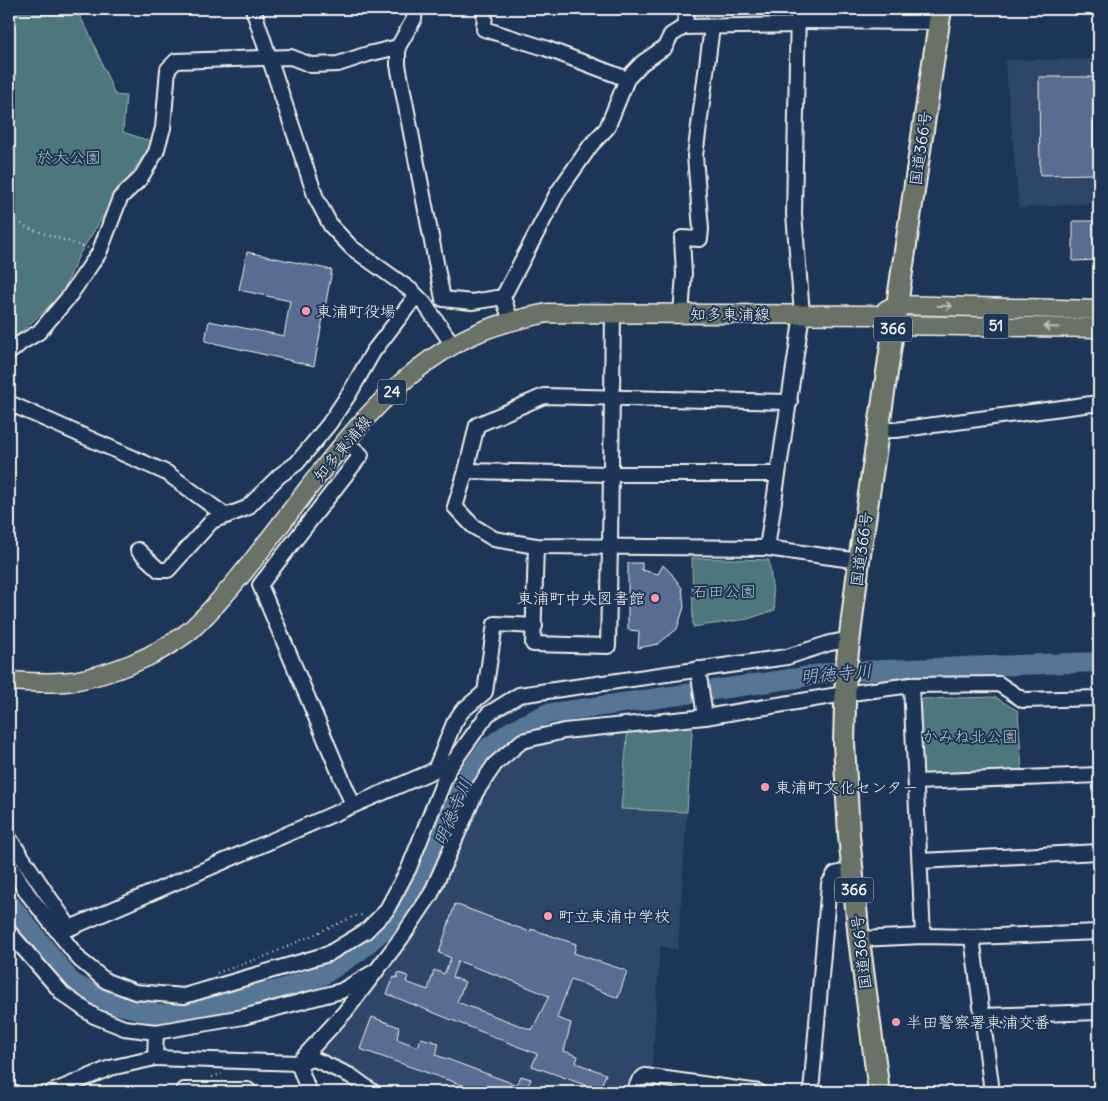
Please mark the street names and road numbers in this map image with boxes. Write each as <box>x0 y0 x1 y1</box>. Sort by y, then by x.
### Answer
street label: 国道366号 <box>905 109 935 187</box>
street label: 知多東浦線 <box>690 304 770 324</box>
road number: 51 <box>984 314 1008 338</box>
road number: 366 <box>874 316 912 342</box>
road number: 24 <box>378 380 406 404</box>
street label: 知多東浦線 <box>309 411 375 485</box>
street label: 国道366号 <box>846 510 876 588</box>
road number: 366 <box>835 878 873 902</box>
street label: 国道366号 <box>846 913 876 991</box>

